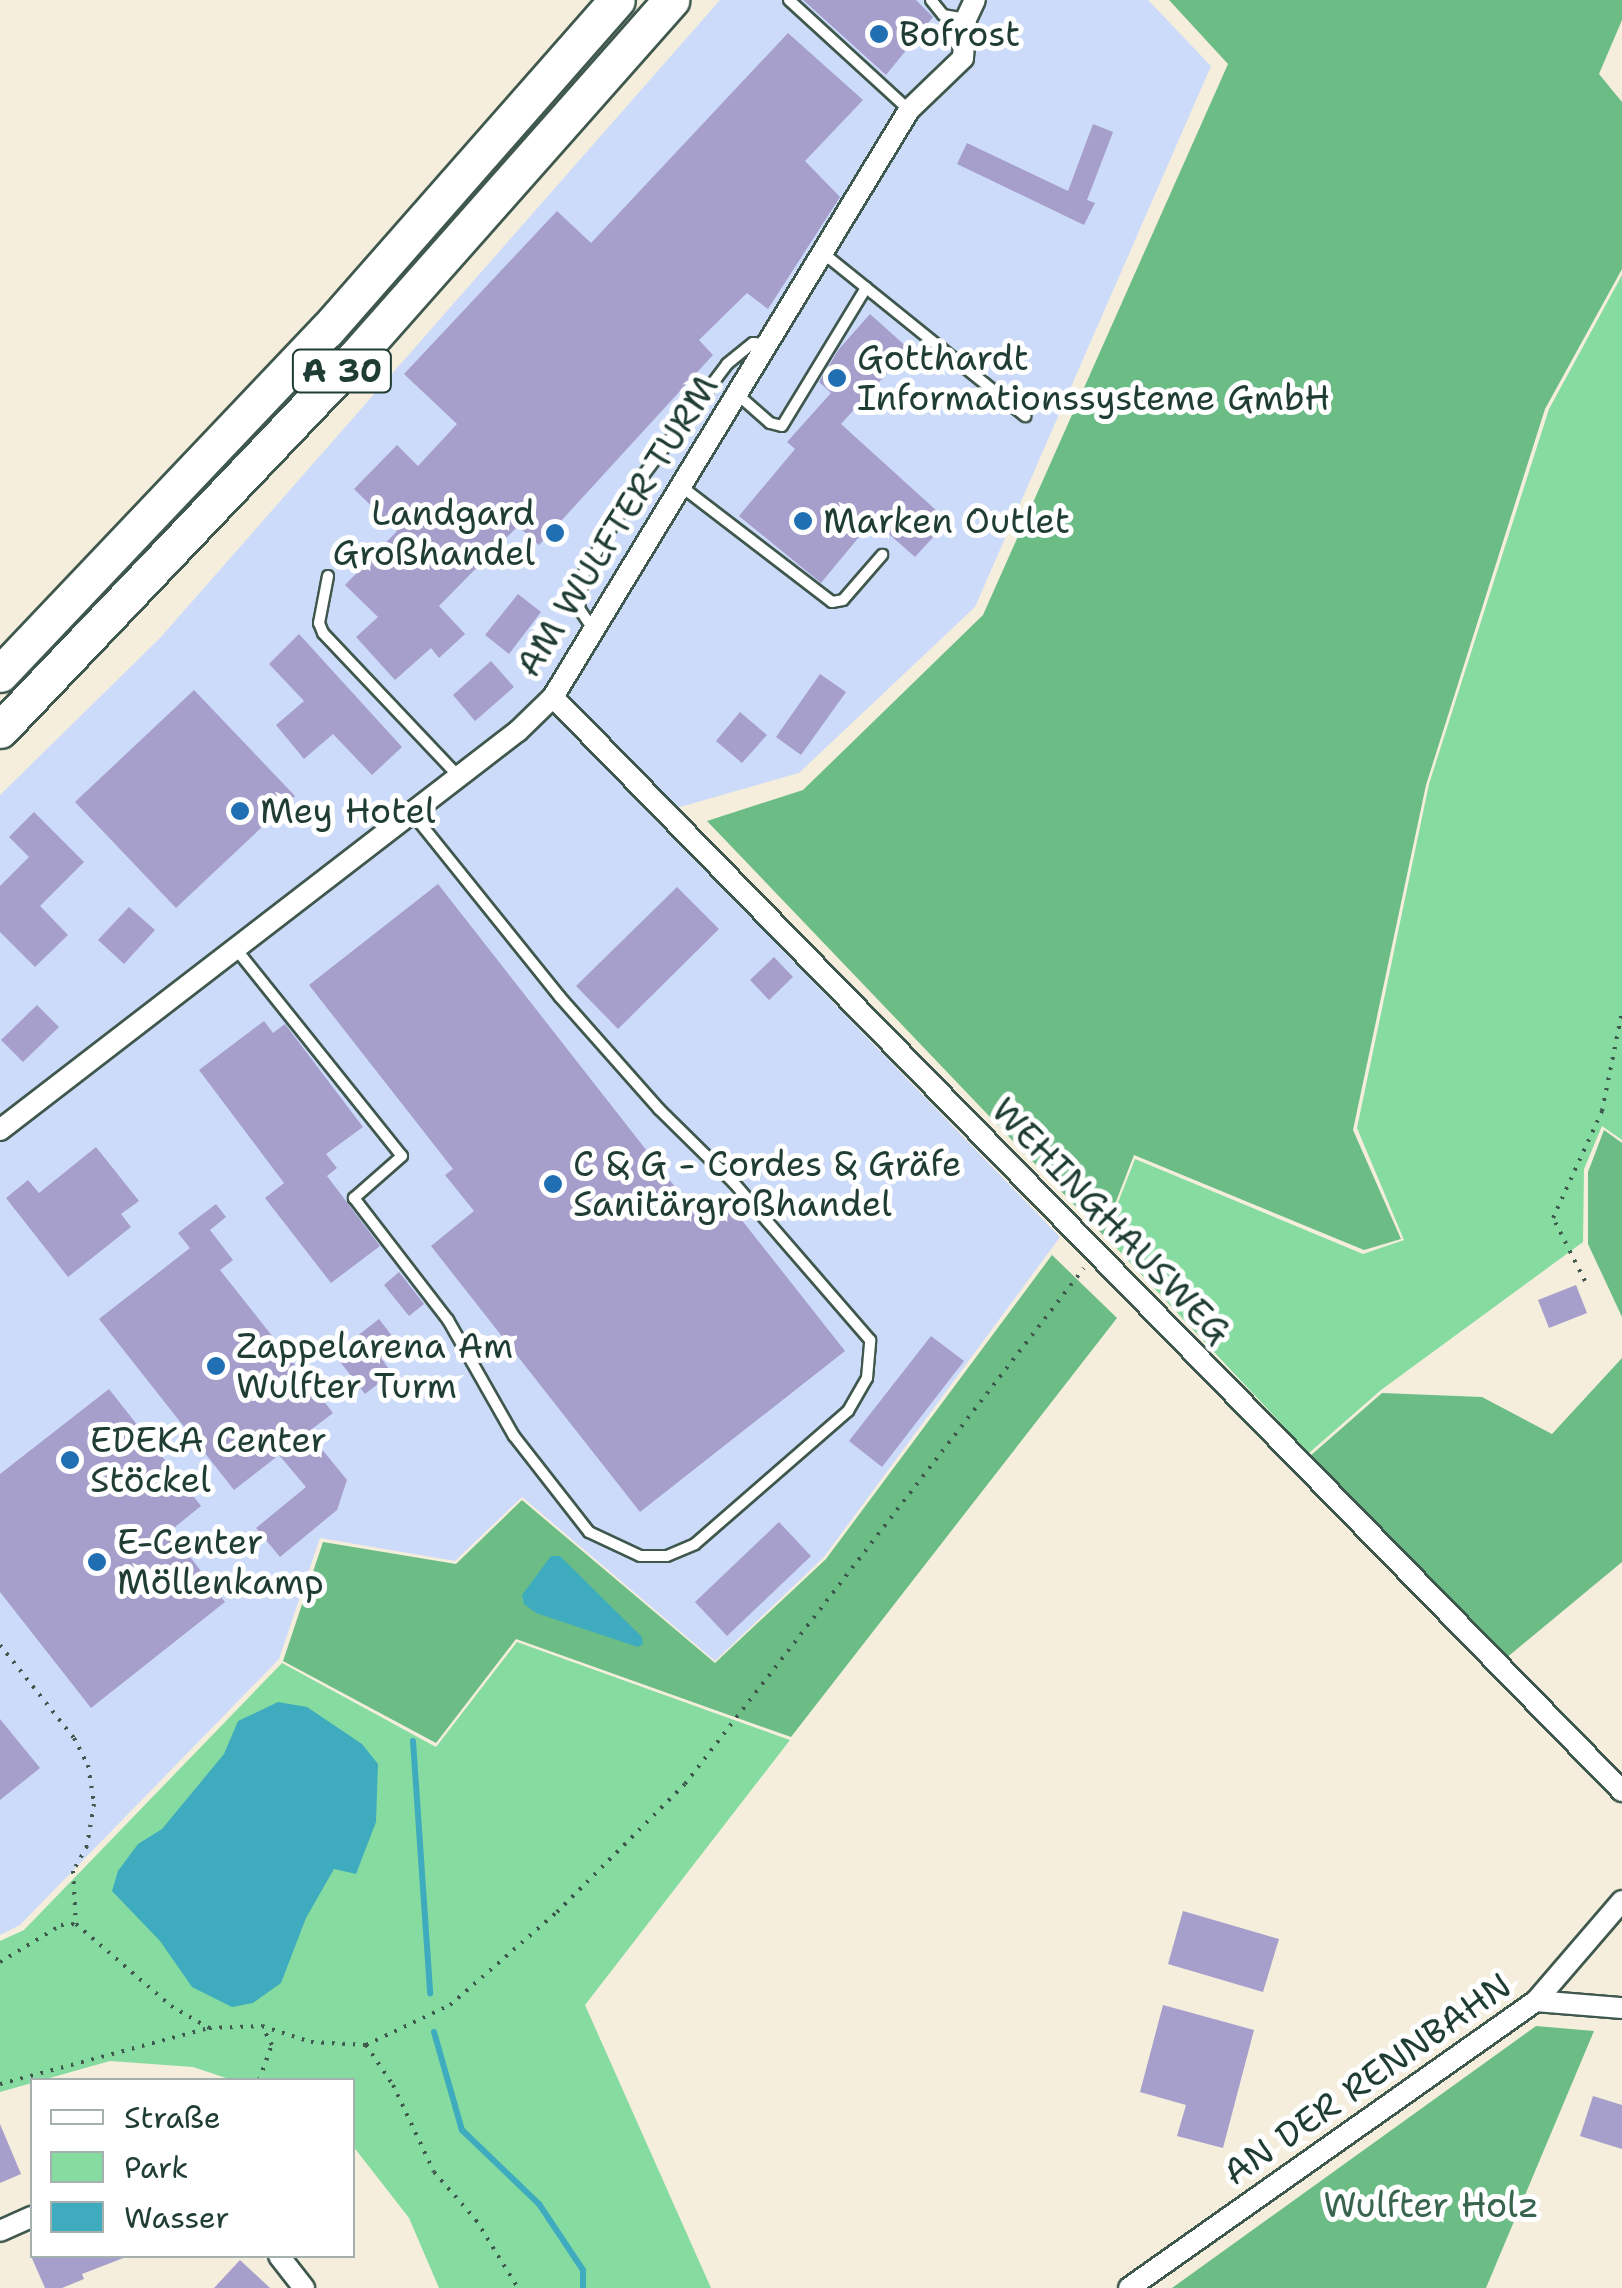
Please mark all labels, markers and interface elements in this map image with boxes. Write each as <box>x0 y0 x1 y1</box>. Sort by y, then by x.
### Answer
place label: Bofrost <box>899 13 1020 55</box>
marker: Bofrost <box>868 23 890 45</box>
place label: Gotthardt Informationssysteme GmbH <box>857 337 1330 419</box>
road number: A 30 <box>290 344 394 398</box>
marker: Gotthardt Informationssysteme GmbH <box>826 367 848 389</box>
street label: AM WULFTER TURM <box>507 368 727 684</box>
place label: Landgard Großhandel <box>333 492 535 574</box>
place label: Marken Outlet <box>823 500 1070 542</box>
marker: Marken Outlet <box>792 510 814 532</box>
marker: Landgard Großhandel <box>544 522 566 544</box>
place label: Mey Hotel <box>260 790 436 832</box>
marker: Mey Hotel <box>229 800 251 822</box>
street label: WEHINGHAUSWEG <box>983 1089 1239 1353</box>
place label: C & G - Cordes & Gräfe Sanitärgroßhandel <box>573 1143 962 1225</box>
marker: C & G - Cordes & Gräfe Sanitärgroßhandel <box>542 1173 564 1195</box>
place label: Zappelarena Am Wulfter Turm <box>236 1325 513 1407</box>
marker: Zappelarena Am Wulfter Turm <box>205 1355 227 1377</box>
place label: EDEKA Center Stöckel <box>90 1419 327 1501</box>
marker: EDEKA Center Stöckel <box>59 1449 81 1471</box>
place label: E-Center Möllenkamp <box>117 1521 324 1603</box>
marker: E-Center Möllenkamp <box>86 1551 108 1573</box>
street label: AN DER RENNBAHN <box>1215 1964 1519 2194</box>
legend <box>30 2078 355 2258</box>
text: Straße <box>124 2097 221 2138</box>
text: Park <box>124 2147 188 2188</box>
park label: Wulfter Holz <box>1323 2184 1539 2226</box>
text: Wasser <box>124 2197 229 2238</box>

